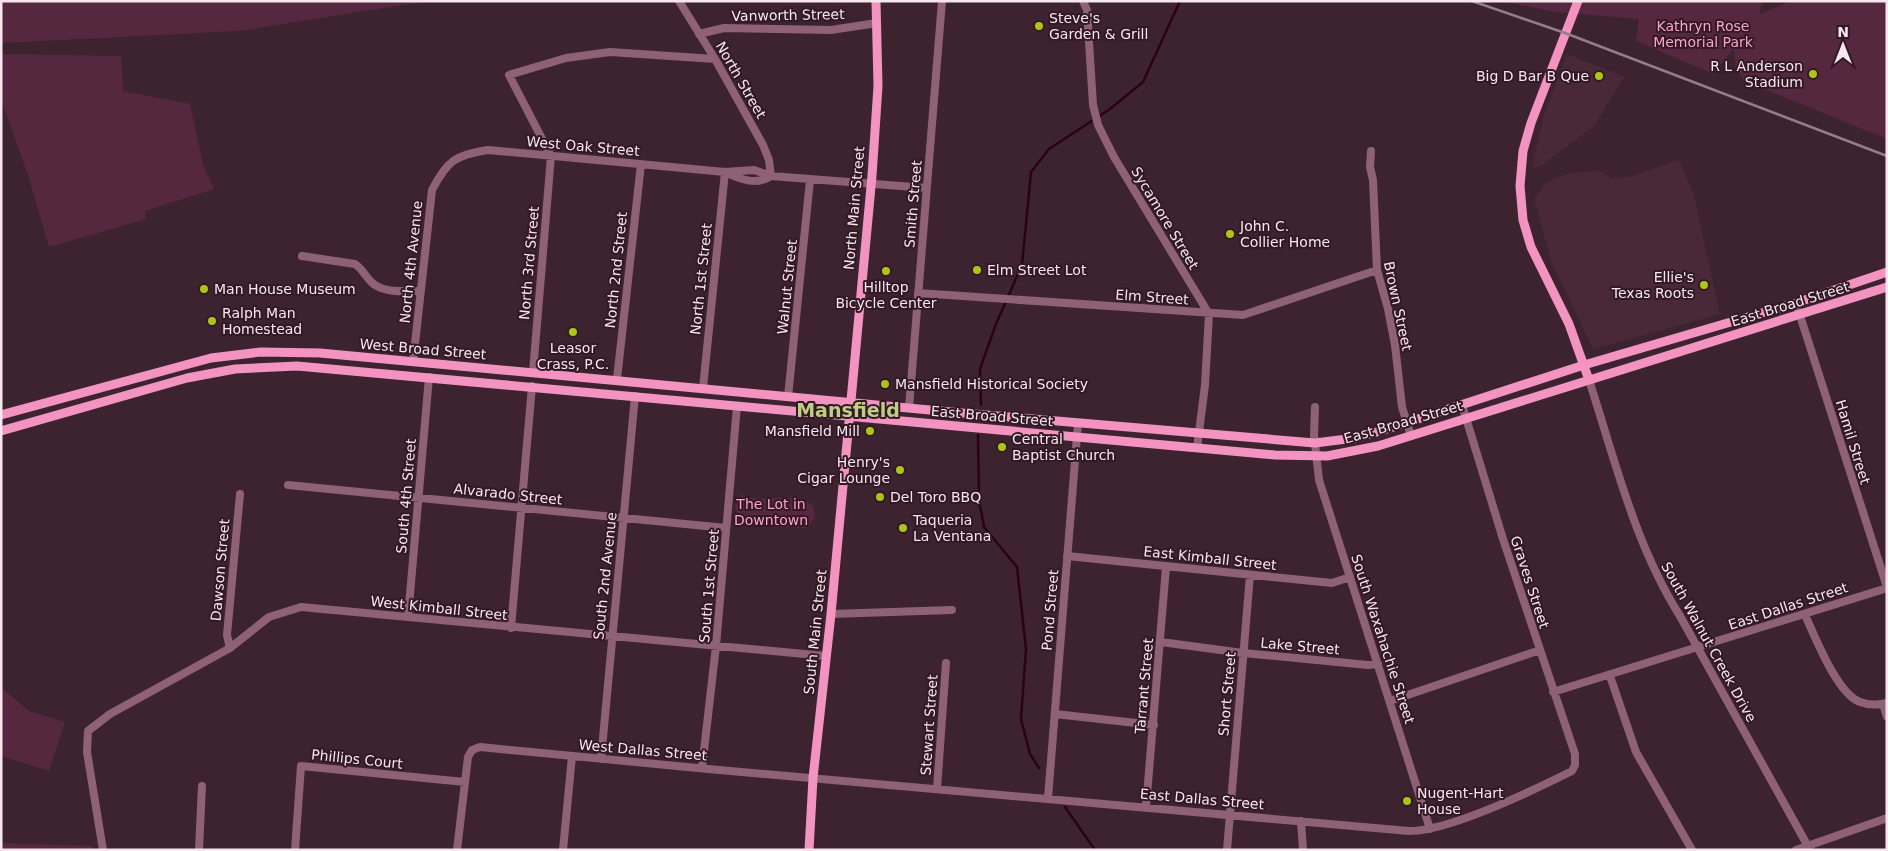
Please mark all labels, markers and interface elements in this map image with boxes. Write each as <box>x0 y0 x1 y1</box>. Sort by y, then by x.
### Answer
street label: Vanworth Street <box>731 6 845 24</box>
place label: Steve's Garden & Grill <box>1049 10 1148 42</box>
park label: Kathryn Rose Memorial Park <box>1653 18 1754 50</box>
marker: Steve's Garden & Grill <box>1033 20 1045 32</box>
north arrow <box>1818 20 1868 70</box>
text: N <box>1837 24 1849 40</box>
street label: North Street <box>713 39 770 122</box>
place label: R L Anderson Stadium <box>1710 58 1803 90</box>
place label: Big D Bar B Que <box>1476 68 1589 84</box>
marker: R L Anderson Stadium <box>1807 68 1819 80</box>
marker: Big D Bar B Que <box>1593 70 1605 82</box>
street label: West Oak Street <box>526 133 641 159</box>
street label: North Main Street <box>841 145 867 270</box>
street label: Smith Street <box>901 159 925 248</box>
street label: Sycamore Street <box>1128 164 1202 273</box>
street label: North 4th Avenue <box>397 200 425 324</box>
street label: North 3rd Street <box>516 205 542 320</box>
street label: North 2nd Street <box>602 210 630 329</box>
place label: John C. Collier Home <box>1239 218 1330 250</box>
street label: North 1st Street <box>687 222 715 336</box>
marker: John C. Collier Home <box>1224 228 1236 240</box>
street label: Walnut Street <box>774 238 800 335</box>
street label: Brown Street <box>1381 260 1415 353</box>
place label: Elm Street Lot <box>987 262 1087 278</box>
marker: Elm Street Lot <box>971 264 983 276</box>
marker: Hilltop Bicycle Center <box>880 265 892 277</box>
place label: Ellie's Texas Roots <box>1611 269 1694 301</box>
street label: East Broad Street <box>1729 278 1852 330</box>
place label: Hilltop Bicycle Center <box>835 279 937 311</box>
marker: Ellie's Texas Roots <box>1698 279 1710 291</box>
place label: Man House Museum <box>214 281 356 297</box>
marker: Man House Museum <box>198 283 210 295</box>
street label: Elm Street <box>1115 286 1190 308</box>
place label: Ralph Man Homestead <box>222 305 302 337</box>
marker: Ralph Man Homestead <box>206 315 218 327</box>
marker: Leasor Crass, P.C. <box>567 326 579 338</box>
street label: West Broad Street <box>359 335 487 363</box>
place label: Leasor Crass, P.C. <box>537 340 609 372</box>
place label: Mansfield Historical Society <box>895 376 1088 392</box>
marker: Mansfield Historical Society <box>879 378 891 390</box>
street label: East Broad Street <box>1342 397 1465 447</box>
street label: Hamil Street <box>1833 398 1874 487</box>
district label: Mansfield <box>796 399 900 421</box>
street label: East Broad Street <box>930 403 1054 429</box>
place label: Mansfield Mill <box>765 423 860 439</box>
marker: Mansfield Mill <box>864 425 876 437</box>
place label: Central Baptist Church <box>1012 431 1115 463</box>
street label: South 4th Street <box>393 437 419 554</box>
marker: Central Baptist Church <box>996 441 1008 453</box>
place label: Henry's Cigar Lounge <box>797 454 890 486</box>
marker: Henry's Cigar Lounge <box>894 464 906 476</box>
street label: Alvarado Street <box>453 480 564 508</box>
place label: Del Toro BBQ <box>890 489 981 505</box>
marker: Del Toro BBQ <box>874 491 886 503</box>
park label: The Lot in Downtown <box>734 496 808 528</box>
street label: South 2nd Avenue <box>590 511 620 641</box>
place label: Taqueria La Ventana <box>912 512 991 544</box>
street label: Dawson Street <box>208 518 232 622</box>
marker: Taqueria La Ventana <box>897 522 909 534</box>
street label: South 1st Street <box>696 528 722 643</box>
street label: Graves Street <box>1508 534 1553 631</box>
street label: East Kimball Street <box>1143 543 1278 573</box>
street label: South Waxahachie Street <box>1348 552 1418 726</box>
street label: South Walnut Creek Drive <box>1658 559 1760 725</box>
street label: South Main Street <box>800 568 830 695</box>
street label: Pond Street <box>1038 568 1062 651</box>
street label: East Dallas Street <box>1726 579 1850 633</box>
street label: West Kimball Street <box>370 593 509 623</box>
street label: Lake Street <box>1260 635 1341 657</box>
street label: Tarrant Street <box>1132 637 1156 736</box>
street label: Short Street <box>1215 651 1239 737</box>
street label: Stewart Street <box>917 673 941 776</box>
street label: West Dallas Street <box>578 736 708 764</box>
street label: Phillips Court <box>310 746 404 772</box>
place label: Nugent-Hart House <box>1417 785 1504 817</box>
street label: East Dallas Street <box>1139 786 1265 812</box>
marker: Nugent-Hart House <box>1401 795 1413 807</box>

